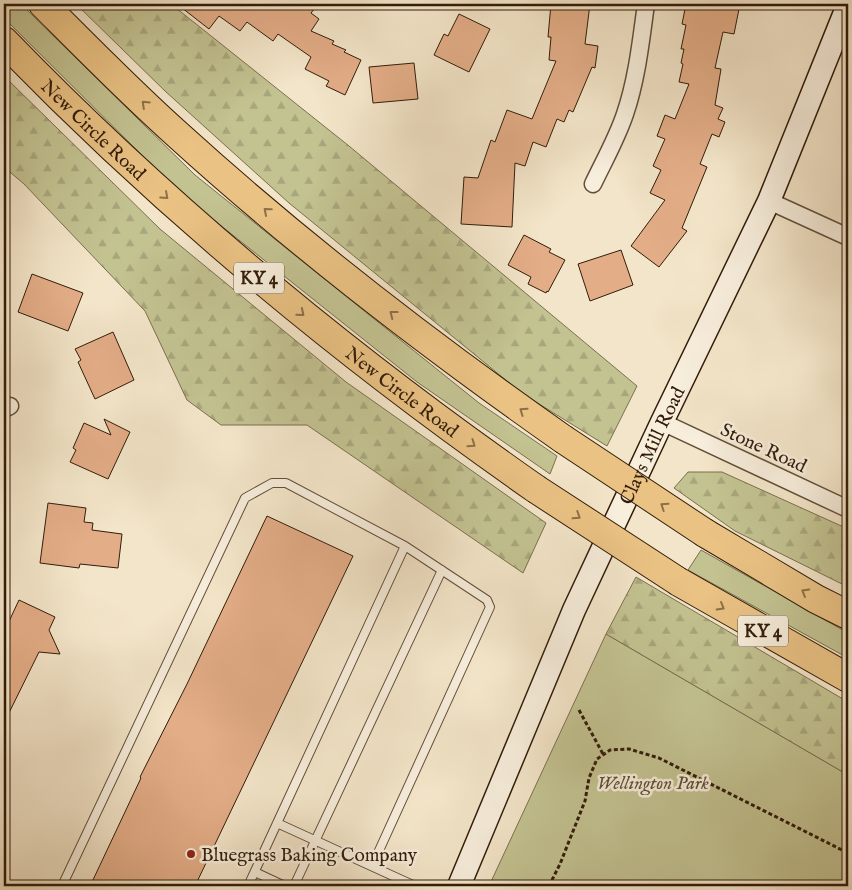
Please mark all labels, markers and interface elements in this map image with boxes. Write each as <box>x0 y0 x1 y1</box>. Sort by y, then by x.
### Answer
street label: New Circle Road <box>35 75 151 187</box>
one-way arrow <box>141 101 150 110</box>
one-way arrow <box>159 190 168 199</box>
one-way arrow <box>263 208 272 217</box>
road number: KY 4 <box>234 262 284 294</box>
one-way arrow <box>296 308 305 317</box>
one-way arrow <box>389 310 398 319</box>
street label: New Circle Road <box>340 342 463 444</box>
street label: Clays Mill Road <box>615 382 692 509</box>
one-way arrow <box>519 408 529 417</box>
street label: Stone Road <box>716 418 811 480</box>
one-way arrow <box>466 438 476 447</box>
one-way arrow <box>660 503 670 512</box>
one-way arrow <box>572 510 581 519</box>
one-way arrow <box>802 589 811 599</box>
one-way arrow <box>716 600 725 610</box>
road number: KY 4 <box>738 616 788 646</box>
park label: Wellington Park <box>597 772 709 796</box>
place label: Bluegrass Baking Company <box>201 844 418 868</box>
marker: Bluegrass Baking Company <box>185 848 197 860</box>

